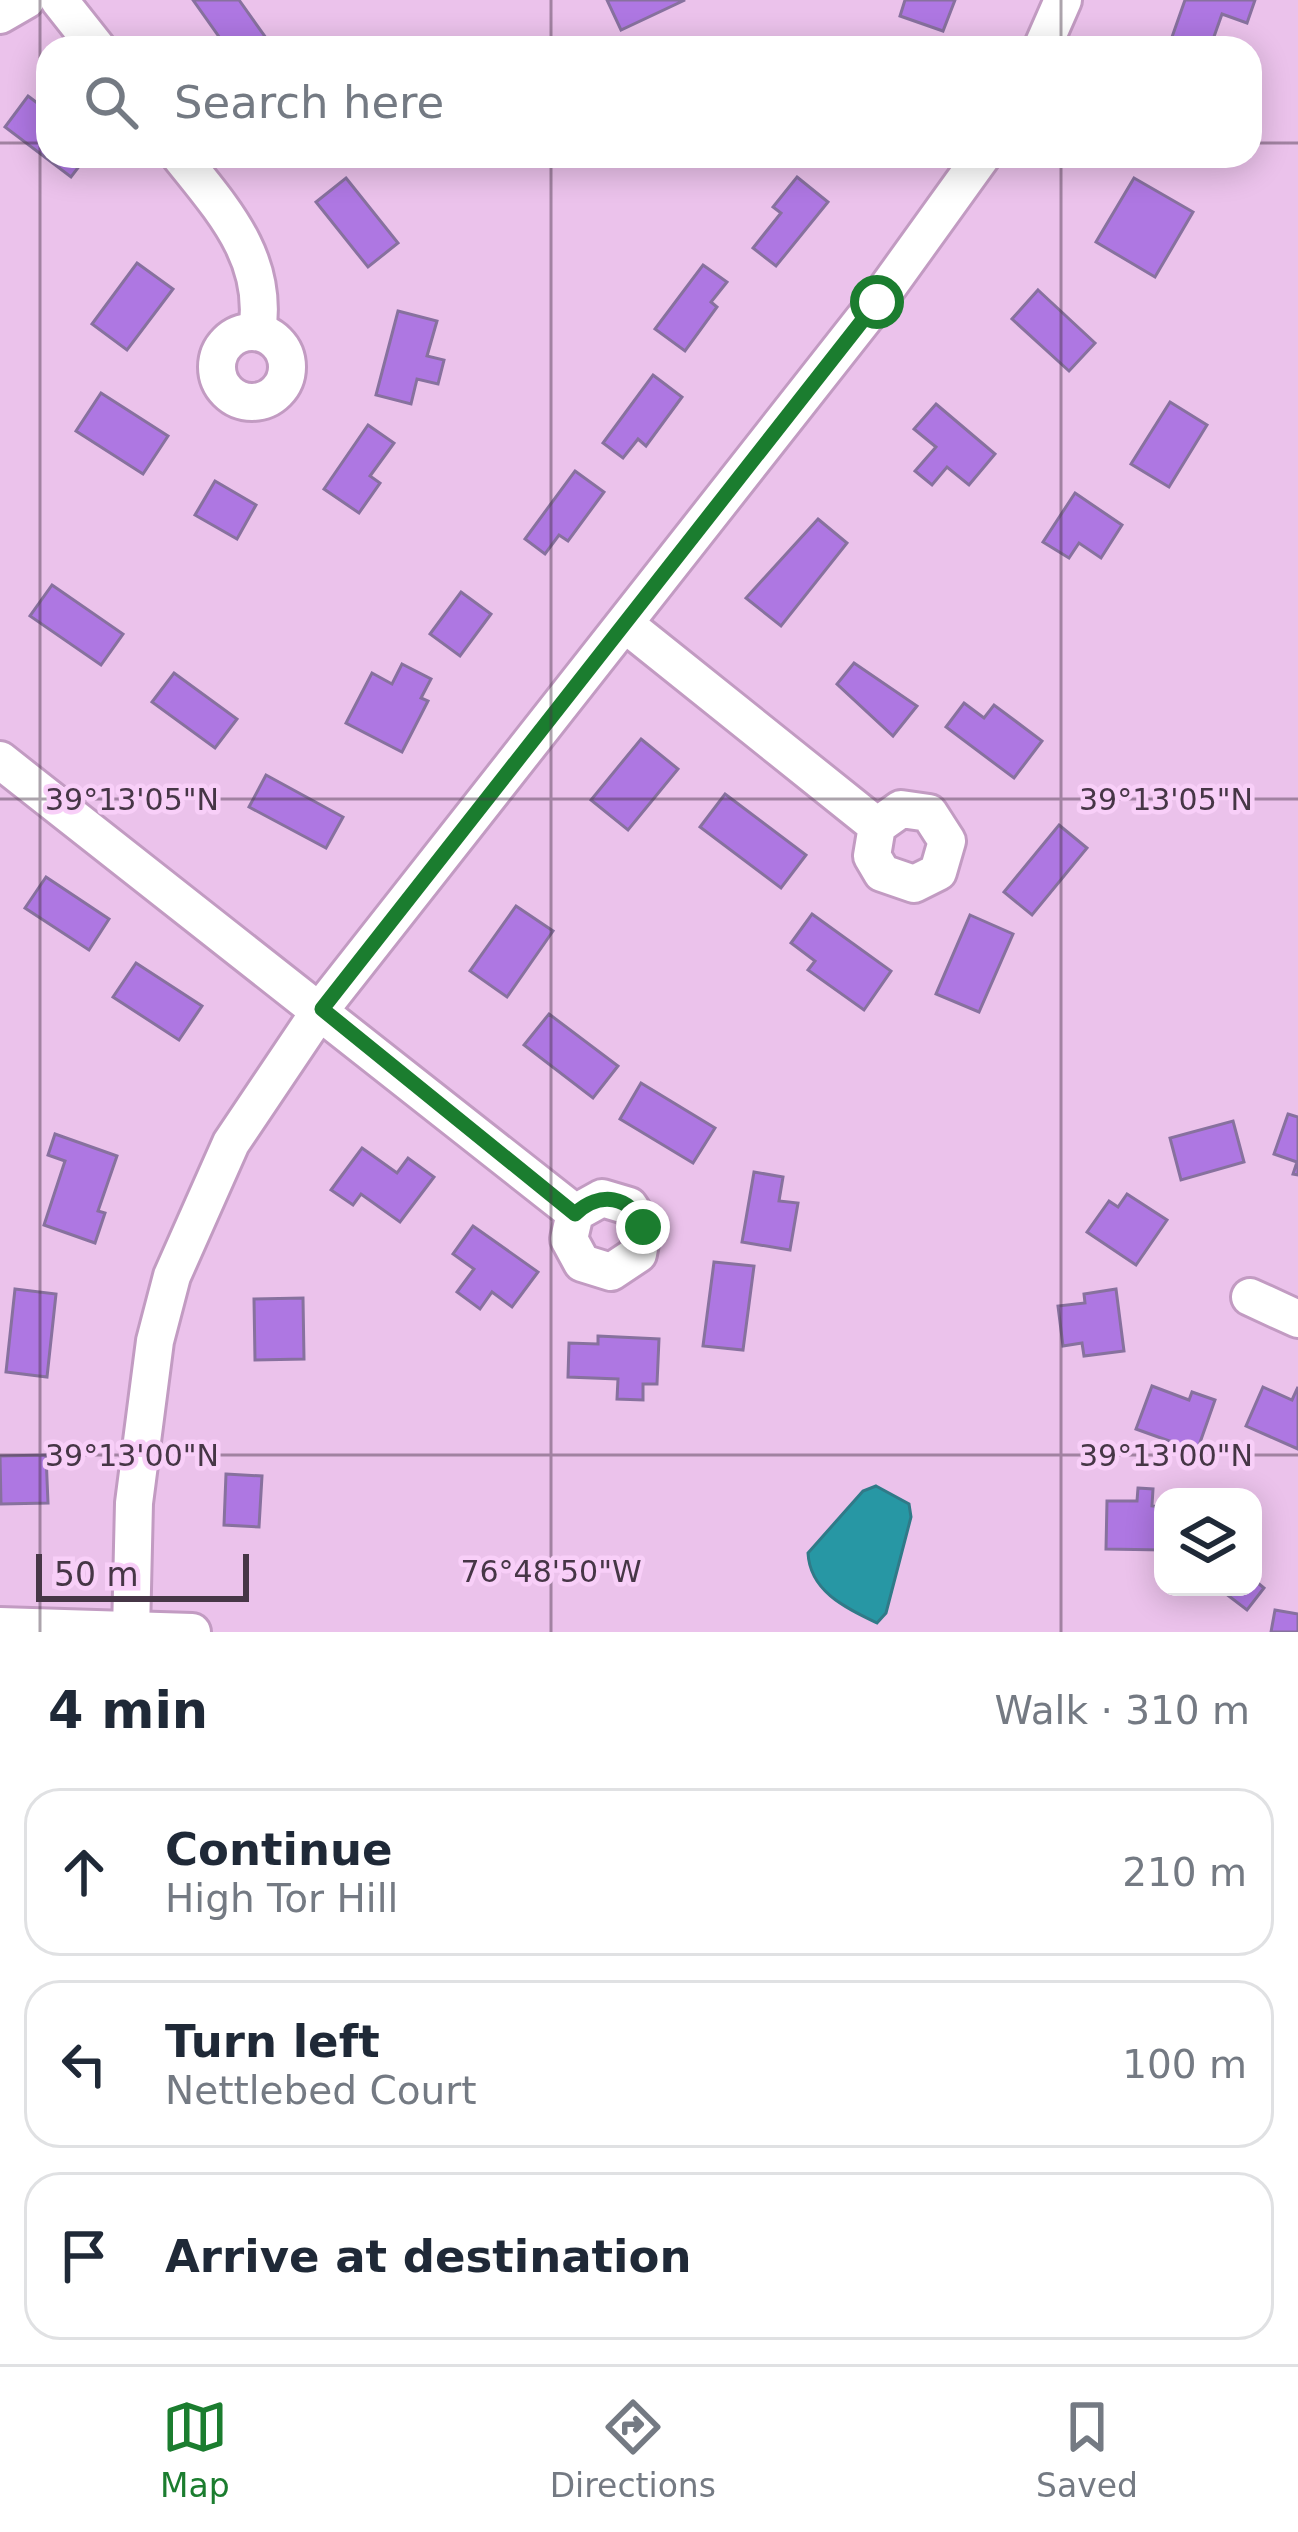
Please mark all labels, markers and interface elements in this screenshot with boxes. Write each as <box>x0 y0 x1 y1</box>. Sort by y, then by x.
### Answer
search box <box>36 36 1262 168</box>
icon: search <box>78 69 144 135</box>
text: Search here <box>174 76 444 129</box>
route start <box>850 275 904 329</box>
text: 39°13'05"N <box>45 782 219 817</box>
text: 39°13'05"N <box>1079 782 1253 817</box>
route end <box>616 1200 670 1254</box>
text: 39°13'00"N <box>45 1438 219 1473</box>
text: 39°13'00"N <box>1079 1438 1253 1473</box>
map controls <box>1154 1488 1262 1596</box>
button: layers <box>1154 1488 1262 1596</box>
scale bar <box>36 1548 249 1601</box>
text: 76°48'50"W <box>460 1554 642 1589</box>
text: 50 m <box>54 1555 139 1594</box>
text: 4 min <box>48 1681 208 1740</box>
text: Walk · 310 m <box>995 1688 1250 1733</box>
text: Continue <box>165 1823 393 1876</box>
icon: ahead <box>51 1839 117 1905</box>
text: 210 m <box>1122 1850 1247 1895</box>
text: High Tor Hill <box>165 1876 398 1921</box>
text: Turn left <box>165 2015 380 2068</box>
icon: left <box>51 2031 117 2097</box>
text: 100 m <box>1122 2042 1247 2087</box>
text: Nettlebed Court <box>165 2068 477 2113</box>
icon: arrive <box>51 2223 117 2289</box>
text: Arrive at destination <box>165 2230 691 2283</box>
tab: Map <box>160 2394 230 2505</box>
tab: Directions <box>550 2394 716 2505</box>
tab: Saved <box>1036 2394 1138 2505</box>

